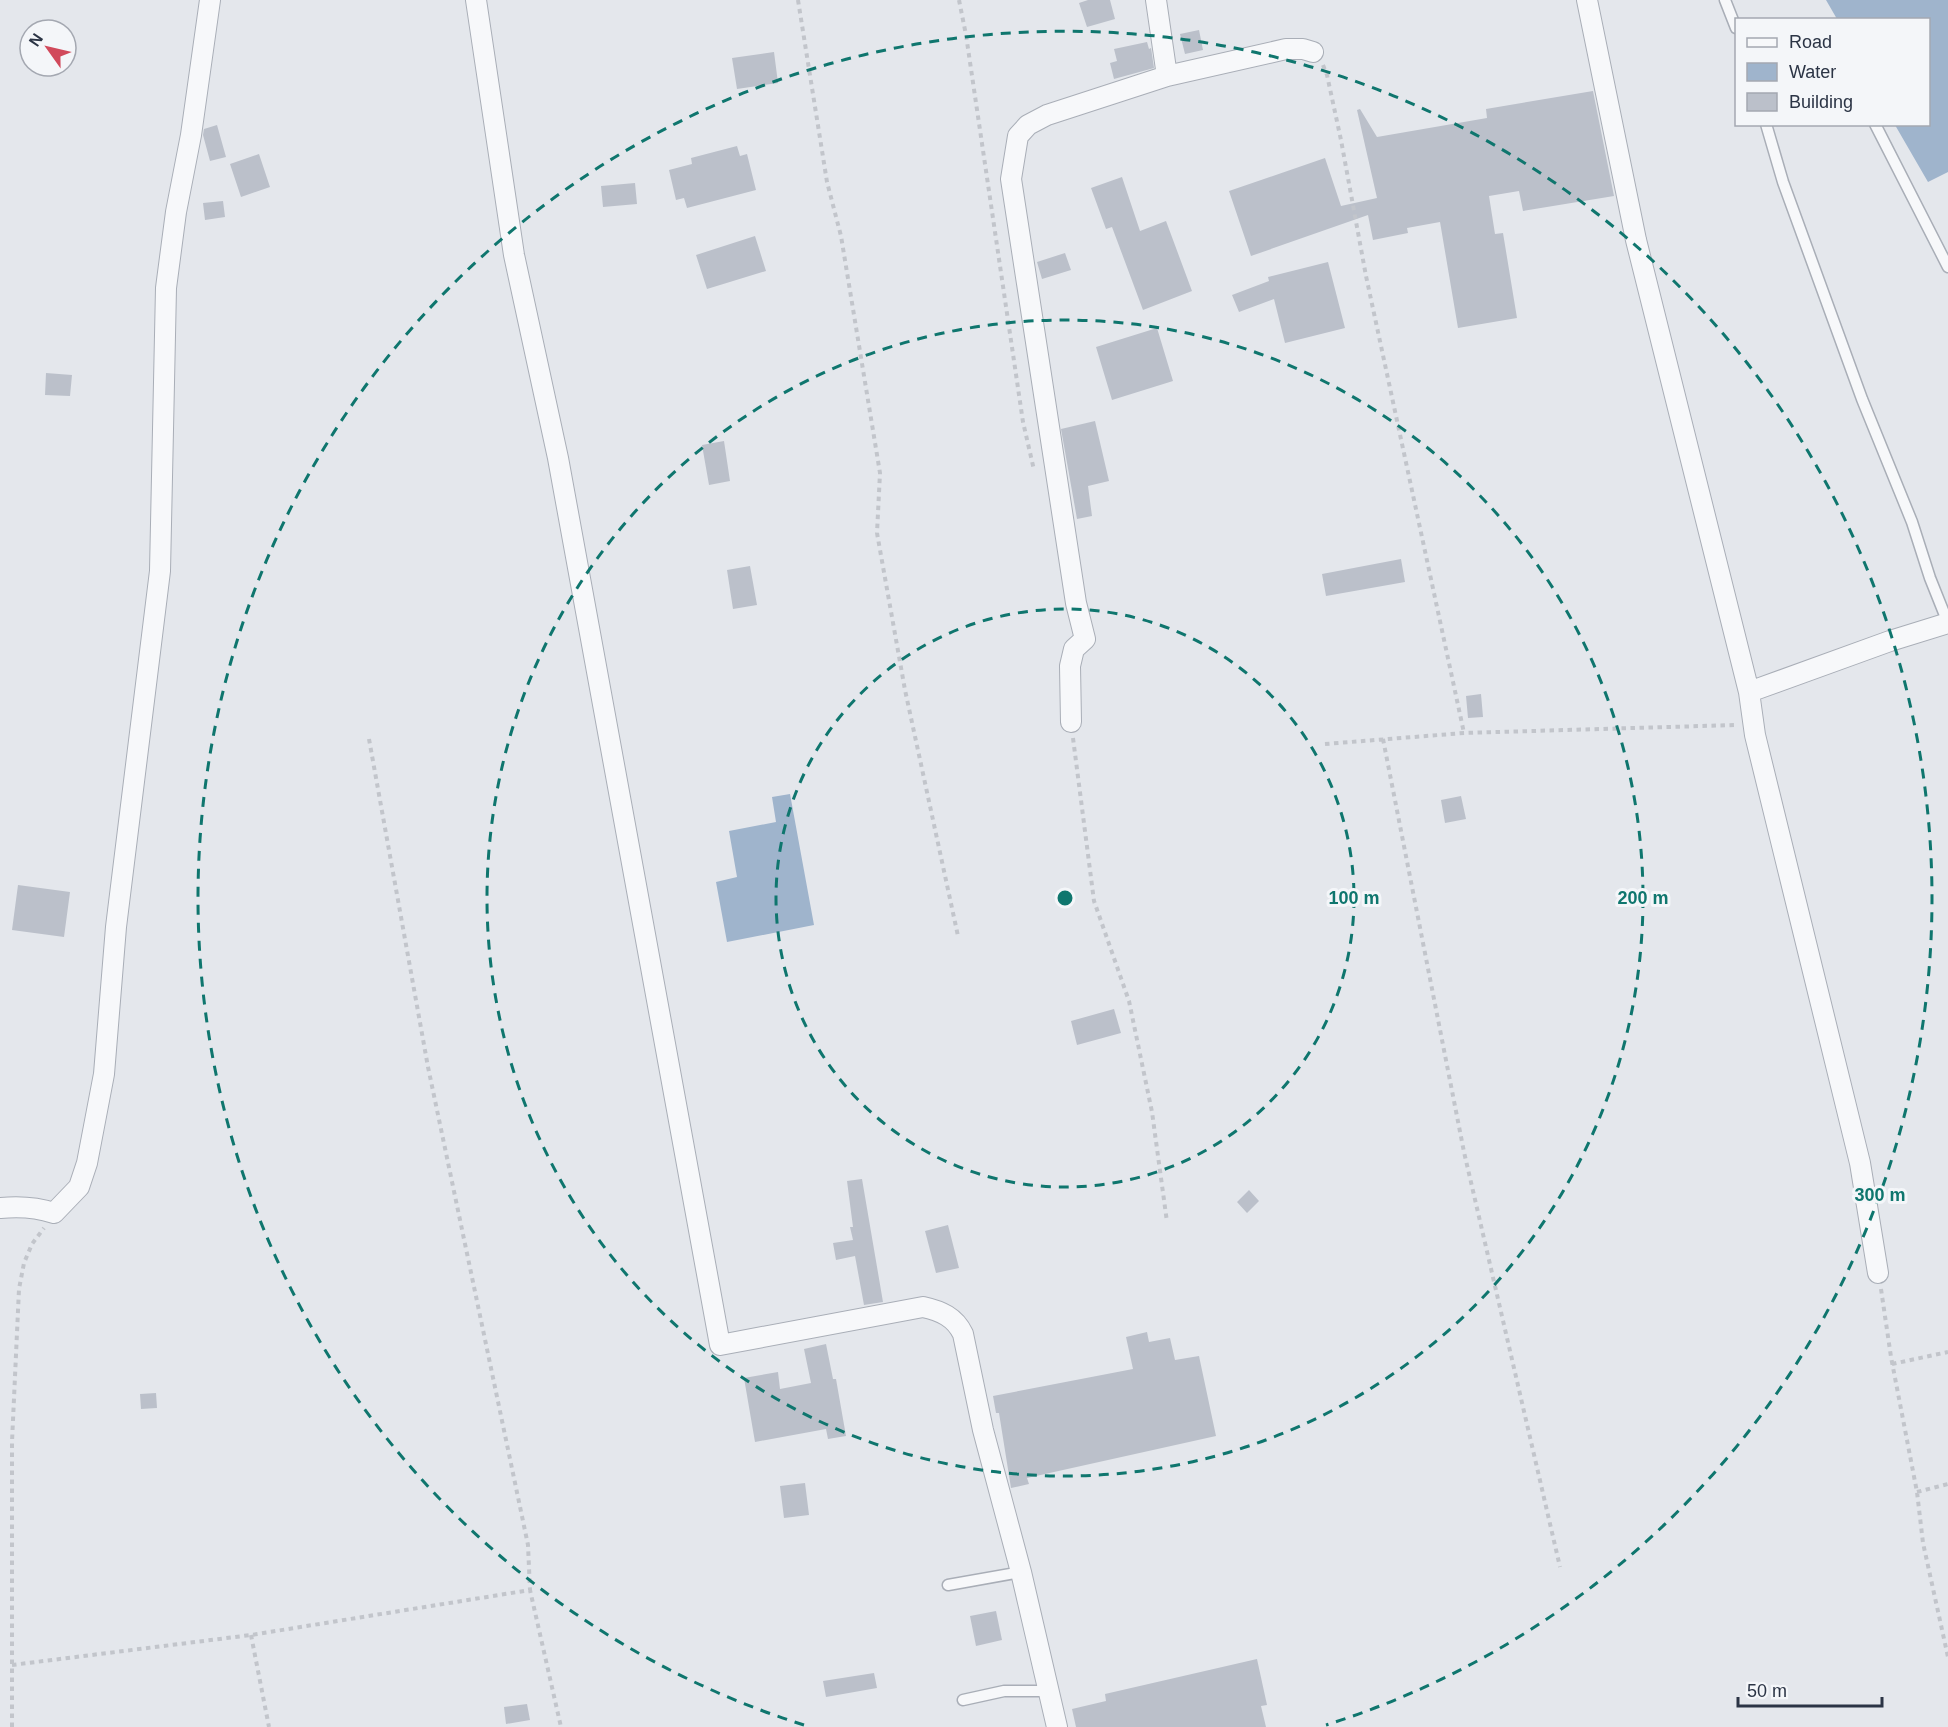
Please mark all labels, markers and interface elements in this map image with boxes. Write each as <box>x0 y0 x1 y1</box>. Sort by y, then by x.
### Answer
north arrow <box>18 18 78 78</box>
legend <box>1735 18 1930 126</box>
text: N <box>26 30 46 49</box>
text: Road <box>1789 32 1832 52</box>
text: Water <box>1789 62 1836 82</box>
text: Building <box>1789 92 1853 112</box>
centre of rings <box>1055 888 1075 908</box>
text: 100 m <box>1328 888 1380 908</box>
text: 200 m <box>1617 888 1669 908</box>
text: 300 m <box>1854 1185 1906 1205</box>
scale bar <box>1738 1670 1882 1708</box>
text: 50 m <box>1747 1681 1787 1701</box>

